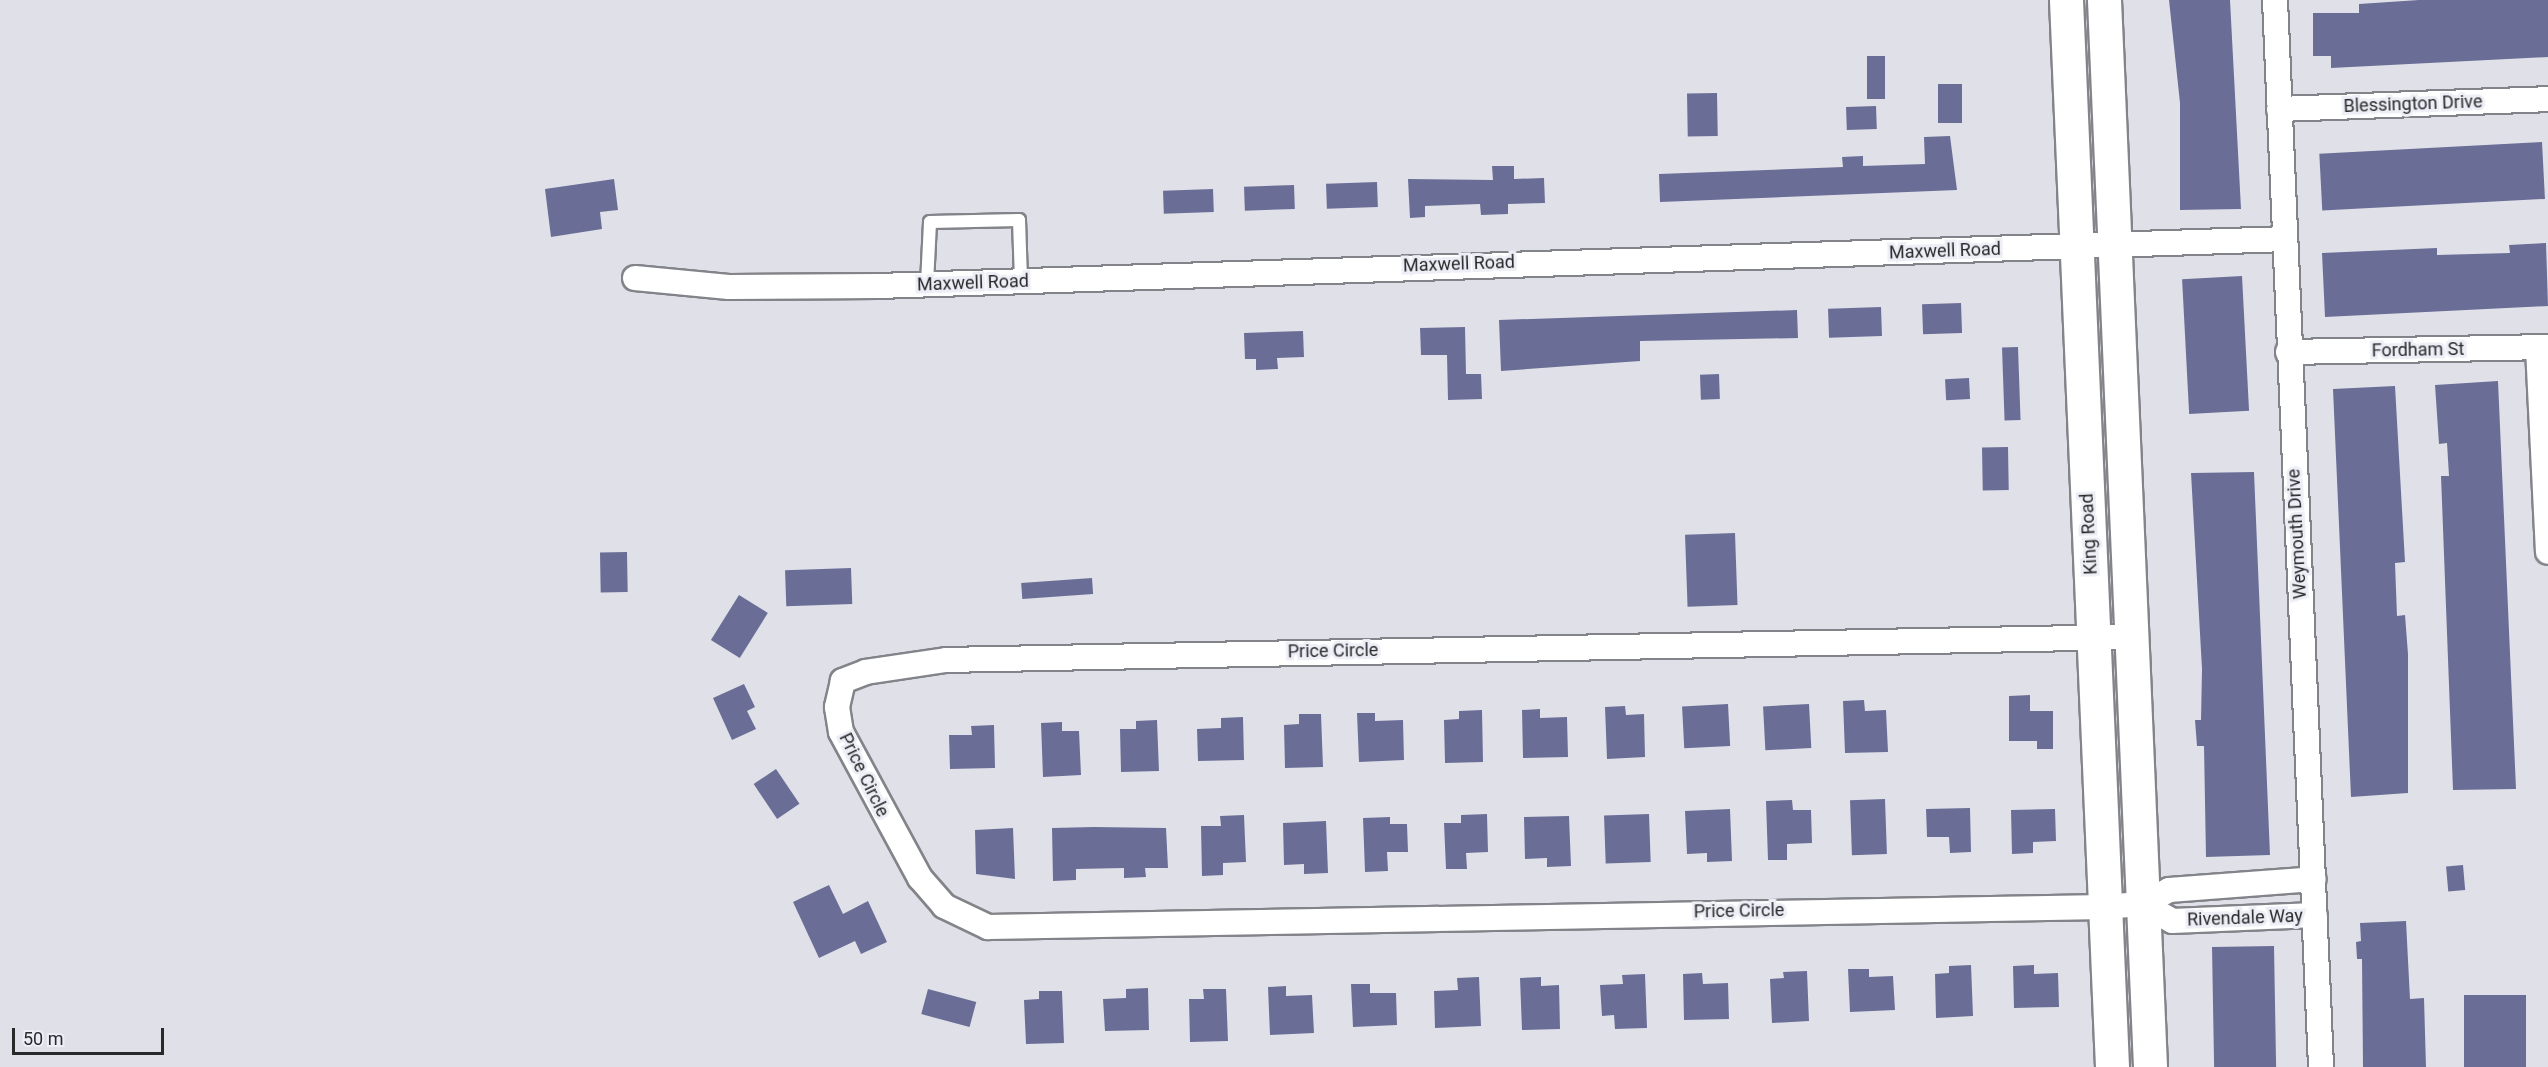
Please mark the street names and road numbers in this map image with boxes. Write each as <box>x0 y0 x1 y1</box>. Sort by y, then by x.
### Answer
street label: Blessington Drive <box>2343 91 2483 117</box>
street label: Maxwell Road <box>1889 238 2001 264</box>
street label: Maxwell Road <box>1403 251 1515 277</box>
street label: Maxwell Road <box>917 270 1029 296</box>
street label: Fordham St <box>2371 338 2465 362</box>
street label: Weymouth Drive <box>2283 468 2311 600</box>
street label: King Road <box>2076 493 2102 575</box>
street label: Price Circle <box>1288 639 1378 663</box>
street label: Price Circle <box>834 730 894 820</box>
street label: Price Circle <box>1694 899 1784 923</box>
street label: Rivendale Way <box>2187 905 2303 931</box>

